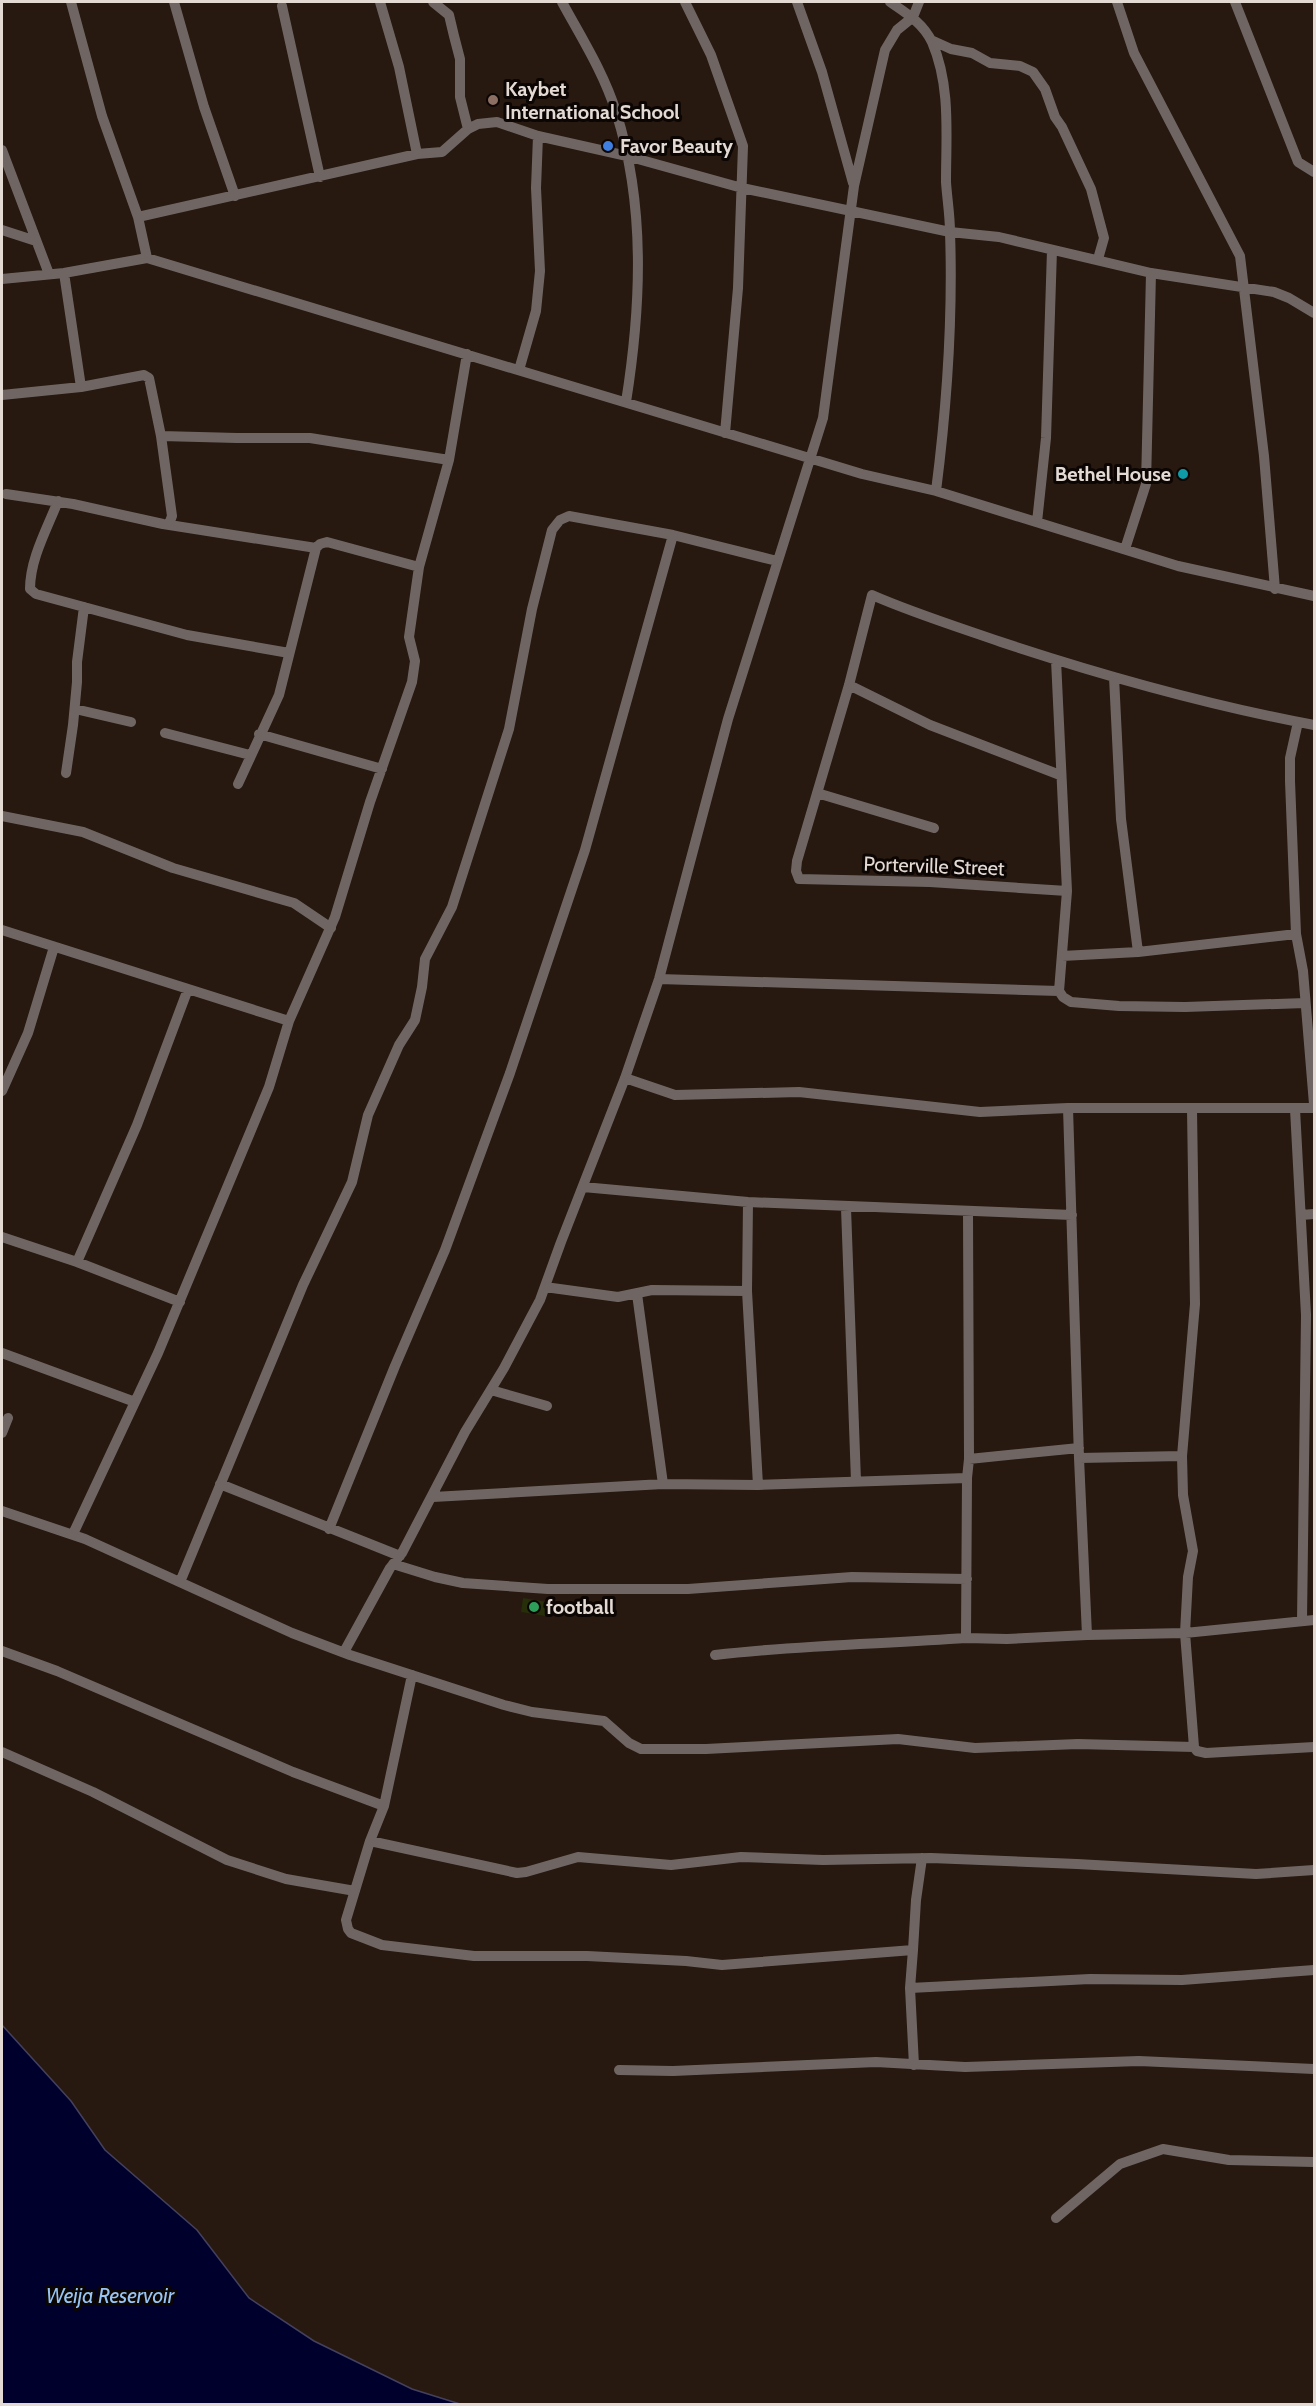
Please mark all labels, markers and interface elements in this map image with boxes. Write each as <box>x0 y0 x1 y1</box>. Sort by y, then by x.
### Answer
place label: Kaybet International School <box>505 77 680 124</box>
marker: Kaybet International School <box>486 93 500 107</box>
place label: Favor Beauty <box>620 134 733 158</box>
marker: Favor Beauty <box>601 139 615 153</box>
place label: Bethel House <box>1055 462 1171 486</box>
marker: Bethel House <box>1176 467 1190 481</box>
street label: Porterville Street <box>863 852 1005 880</box>
place label: football <box>546 1595 614 1619</box>
marker: football <box>527 1600 541 1614</box>
water label: Weija Reservoir <box>46 2283 176 2309</box>

